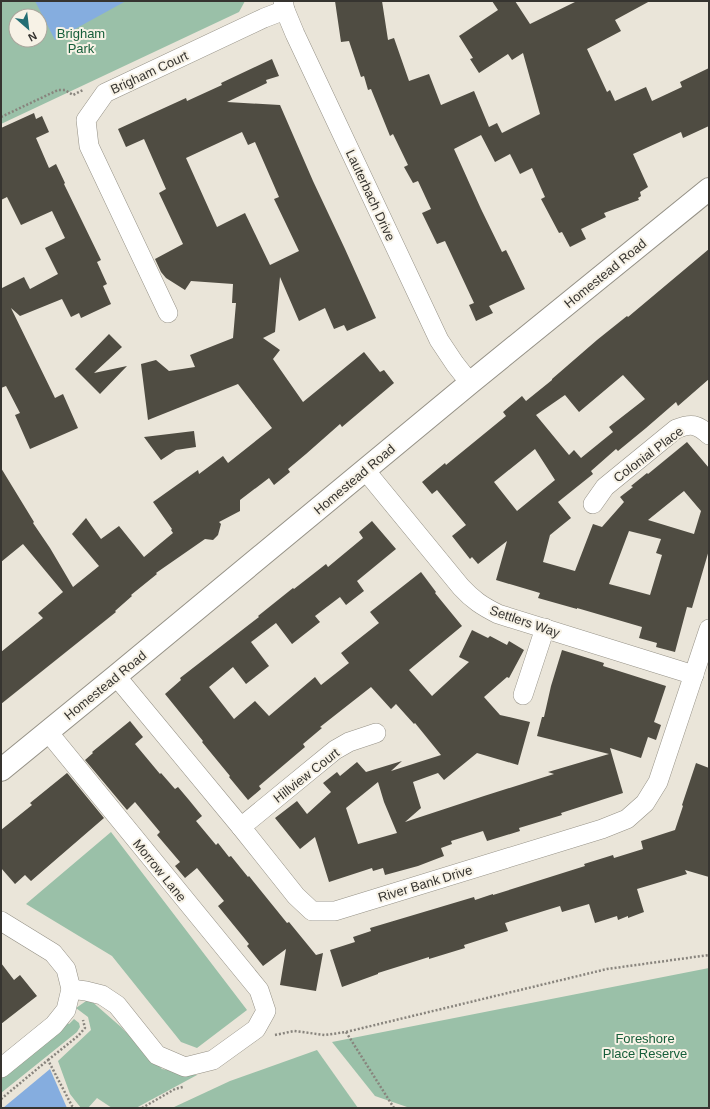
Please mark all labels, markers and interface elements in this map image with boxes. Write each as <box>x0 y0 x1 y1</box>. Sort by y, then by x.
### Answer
north arrow <box>8 8 48 48</box>
park label: Brigham Park <box>57 26 105 56</box>
text: N <box>26 30 39 44</box>
street label: Brigham Court <box>108 48 191 97</box>
street label: Lauterbach Drive <box>343 147 398 243</box>
street label: Homestead Road <box>561 236 649 311</box>
street label: Colonial Place <box>611 423 686 485</box>
street label: Homestead Road <box>311 441 398 518</box>
street label: Settlers Way <box>488 602 562 641</box>
street label: Homestead Road <box>61 648 149 723</box>
street label: Hillview Court <box>270 745 343 806</box>
street label: Morrow Lane <box>130 836 189 905</box>
street label: River Bank Drive <box>376 862 474 905</box>
park label: Foreshore Place Reserve <box>603 1031 687 1061</box>

